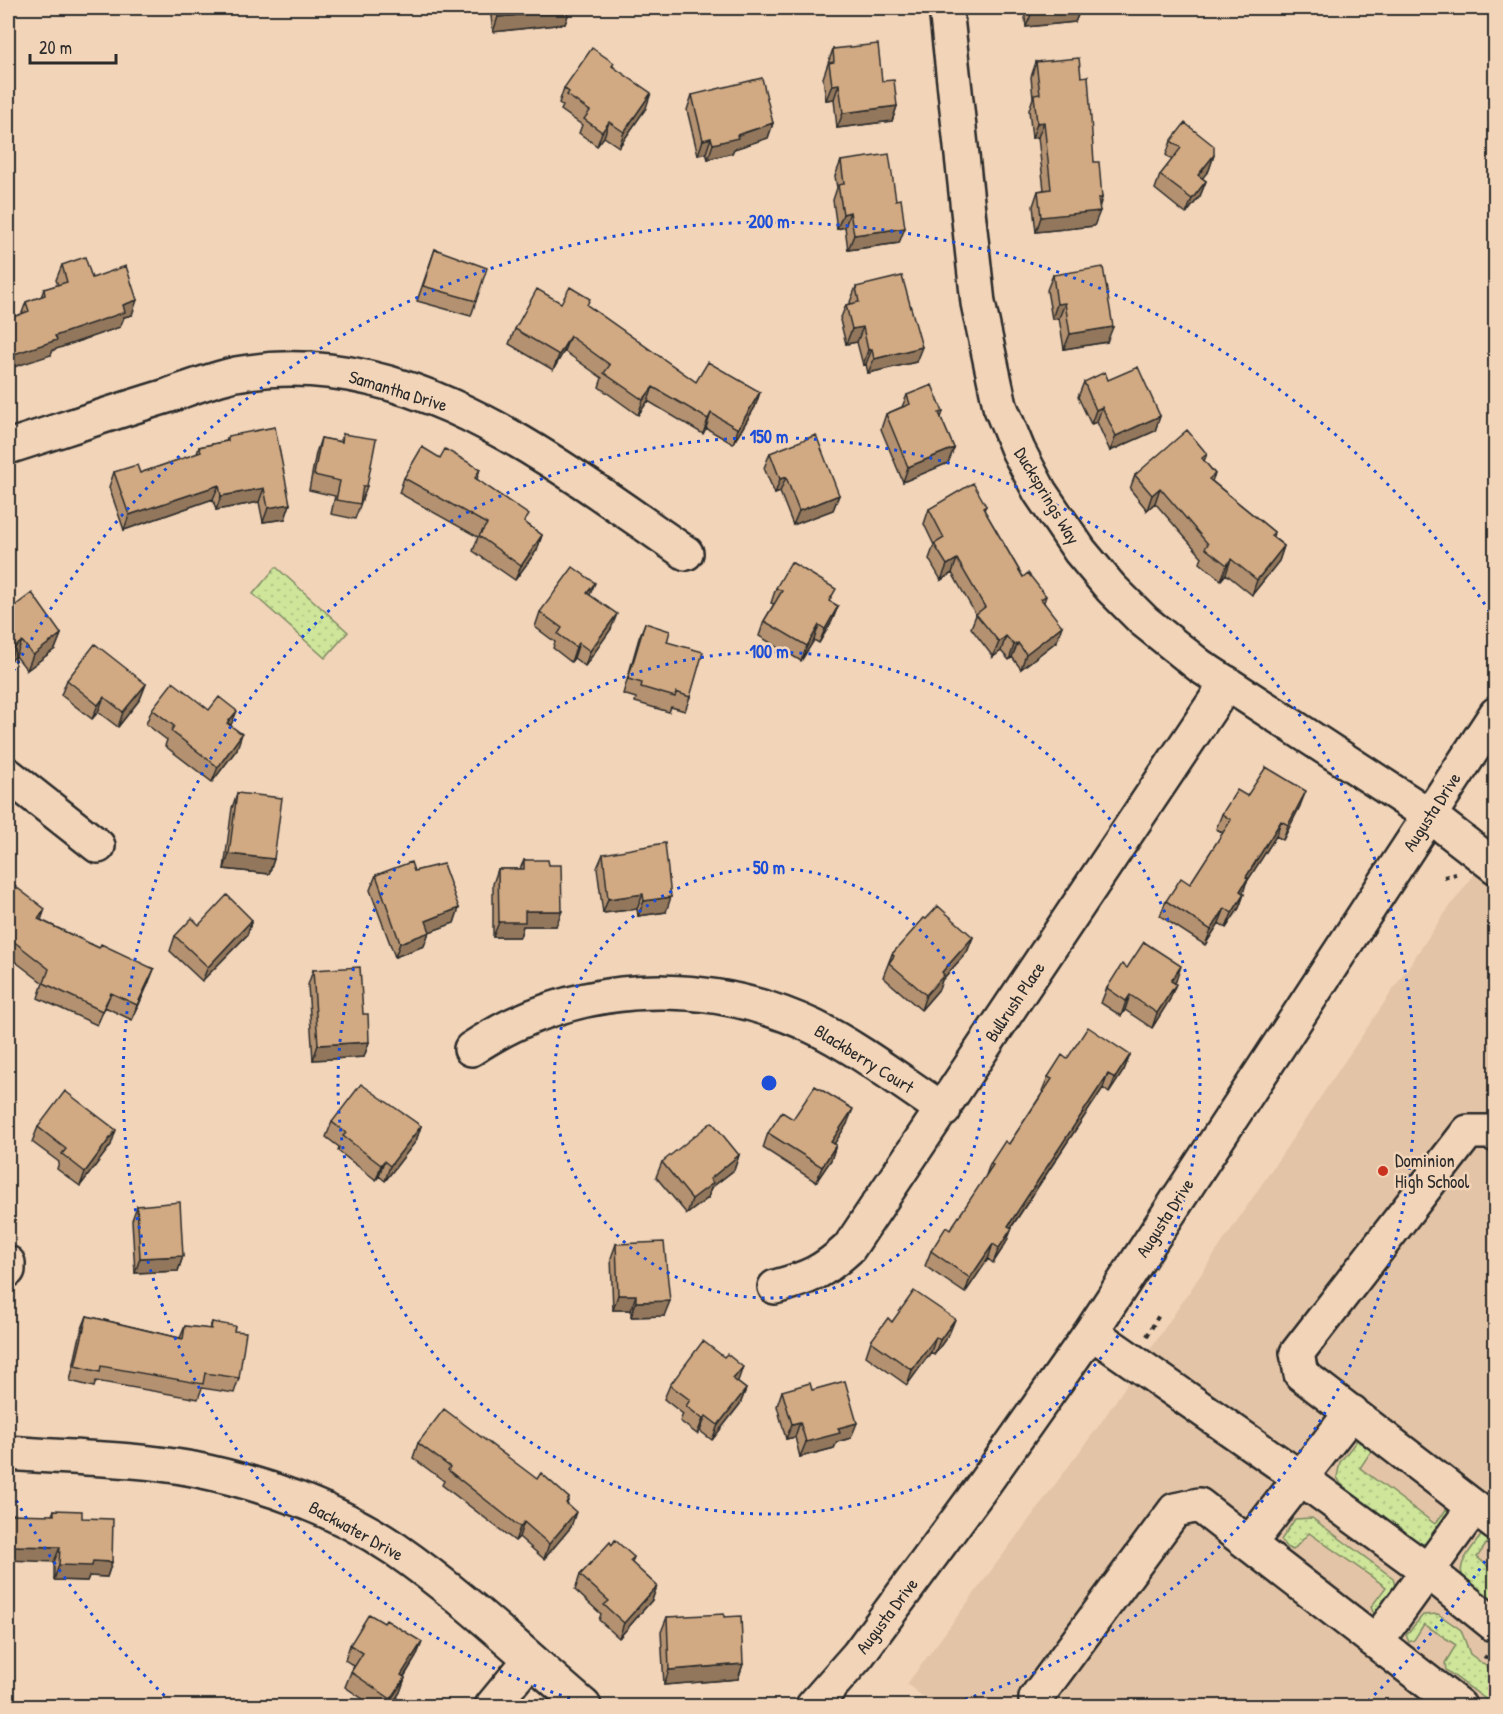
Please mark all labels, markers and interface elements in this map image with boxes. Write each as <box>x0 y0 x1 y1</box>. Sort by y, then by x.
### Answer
scale bar <box>30 27 116 65</box>
text: 20 m <box>39 35 72 60</box>
text: 200 m <box>749 209 789 234</box>
street label: Samantha Drive <box>346 364 450 417</box>
text: 150 m <box>750 424 788 449</box>
street label: Ducksprings Way <box>1009 443 1086 549</box>
text: 100 m <box>749 639 789 664</box>
street label: Augusta Drive <box>1397 767 1466 856</box>
text: 50 m <box>753 855 785 880</box>
street label: Bullrush Place <box>979 957 1051 1047</box>
street label: Blackberry Court <box>810 1018 920 1100</box>
centre of rings <box>759 1073 779 1093</box>
place label: Dominion High School <box>1395 1148 1469 1194</box>
marker: Dominion High School <box>1376 1164 1390 1178</box>
street label: Augusta Drive <box>1130 1173 1199 1262</box>
street label: Backwater Drive <box>305 1494 408 1567</box>
street label: Augusta Drive <box>850 1572 923 1659</box>

